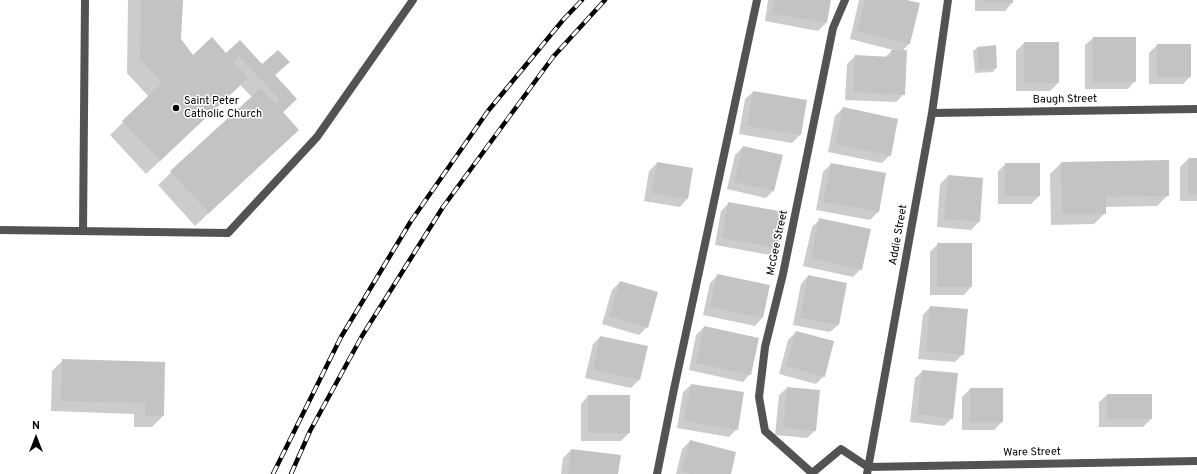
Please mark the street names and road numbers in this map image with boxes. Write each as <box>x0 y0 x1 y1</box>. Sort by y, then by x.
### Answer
street label: Baugh Street <box>1033 93 1097 107</box>
street label: Addie Street <box>887 204 911 266</box>
street label: McGee Street <box>765 209 791 277</box>
street label: Ware Street <box>1003 446 1061 460</box>

